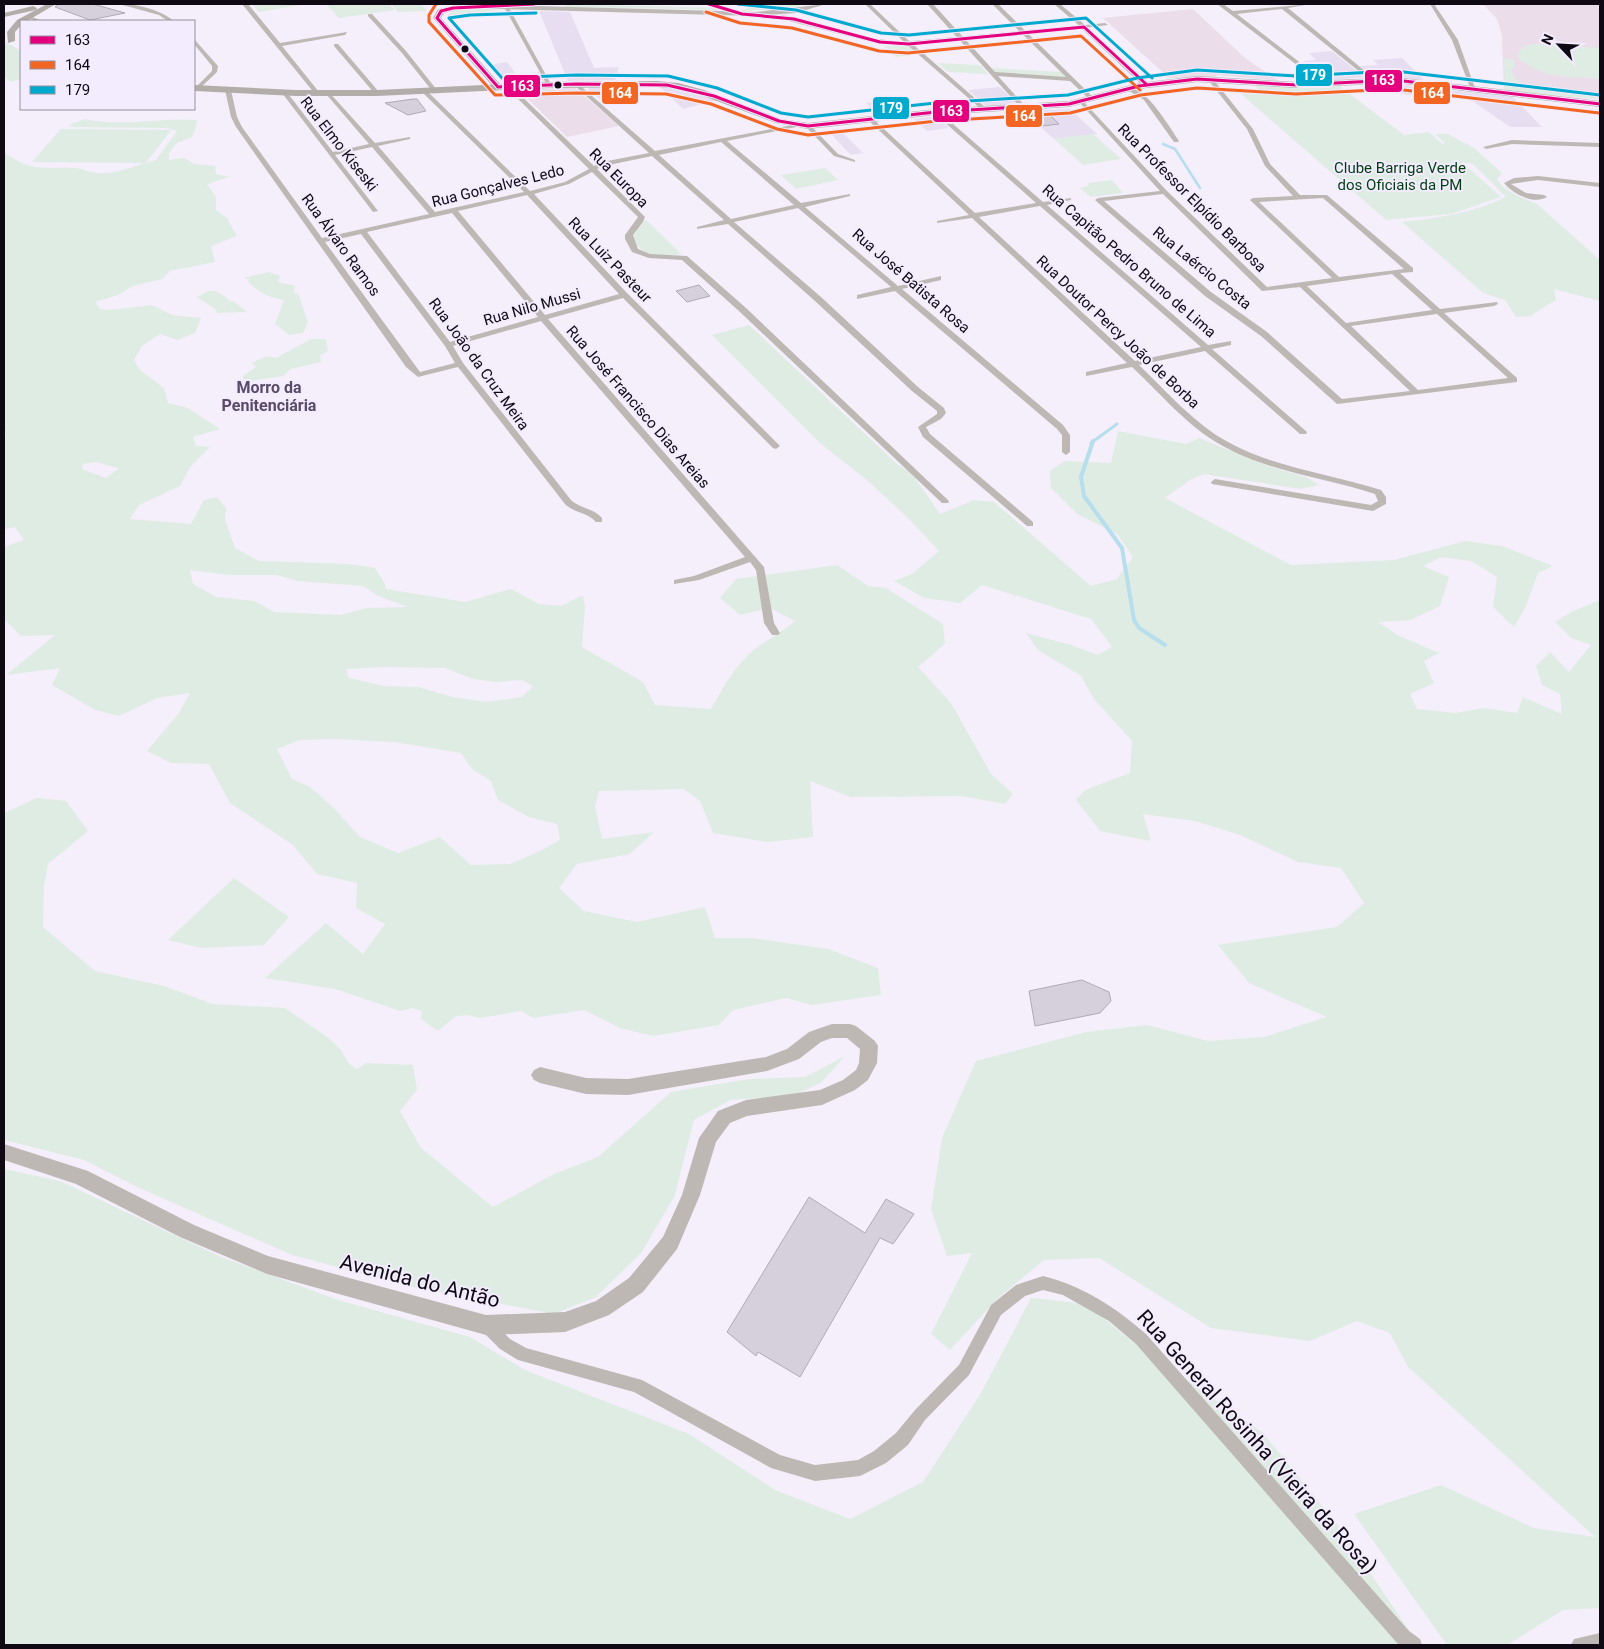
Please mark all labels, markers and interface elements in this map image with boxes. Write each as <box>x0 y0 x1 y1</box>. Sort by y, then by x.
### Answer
legend <box>20 20 195 110</box>
north arrow <box>1534 20 1584 70</box>
text: 163 <box>65 31 90 49</box>
text: N <box>1538 32 1557 47</box>
unlabelled marker <box>460 44 470 54</box>
text: 164 <box>65 56 91 74</box>
line badge: 179 <box>1295 63 1333 87</box>
text: 179 <box>1302 67 1326 83</box>
line badge: 163 <box>1364 69 1403 93</box>
text: 163 <box>1371 72 1395 88</box>
line badge: 163 <box>503 74 541 98</box>
text: 163 <box>510 78 534 94</box>
unlabelled marker <box>553 80 563 90</box>
text: 179 <box>65 81 90 99</box>
line badge: 164 <box>601 81 639 105</box>
line badge: 164 <box>1413 81 1451 105</box>
text: 164 <box>608 85 632 101</box>
text: 164 <box>1420 85 1444 101</box>
street label: Rua Elmo Kiseski <box>297 93 381 195</box>
line badge: 179 <box>872 96 910 120</box>
line badge: 163 <box>932 99 970 123</box>
text: 179 <box>879 100 903 116</box>
text: 163 <box>939 103 963 119</box>
line badge: 164 <box>1005 104 1043 128</box>
text: 164 <box>1012 108 1036 124</box>
street label: Rua Professor Elpídio Barbosa <box>1114 120 1270 276</box>
street label: Rua Europa <box>586 145 652 211</box>
park label: Clube Barriga Verde dos Oficiais da PM <box>1334 159 1466 194</box>
street label: Rua Gonçalves Ledo <box>430 161 566 211</box>
street label: Rua Capitão Pedro Bruno de Lima <box>1039 181 1219 341</box>
street label: Rua Álvaro Ramos <box>298 190 384 300</box>
street label: Rua Luiz Pasteur <box>565 214 655 306</box>
street label: Rua Laércio Costa <box>1149 223 1255 313</box>
street label: Rua José Batista Rosa <box>849 225 973 337</box>
street label: Rua Doutor Percy João de Borba <box>1033 252 1203 412</box>
street label: Rua Nilo Mussi <box>481 285 583 329</box>
street label: Rua João da Cruz Meira <box>425 294 533 434</box>
street label: Rua José Francisco Dias Areias <box>562 322 714 492</box>
district label: Morro da Penitenciária <box>222 378 317 415</box>
street label: Avenida do Antão <box>337 1250 503 1313</box>
street label: Rua General Rosinha (Vieira da Rosa) <box>1132 1305 1382 1579</box>

